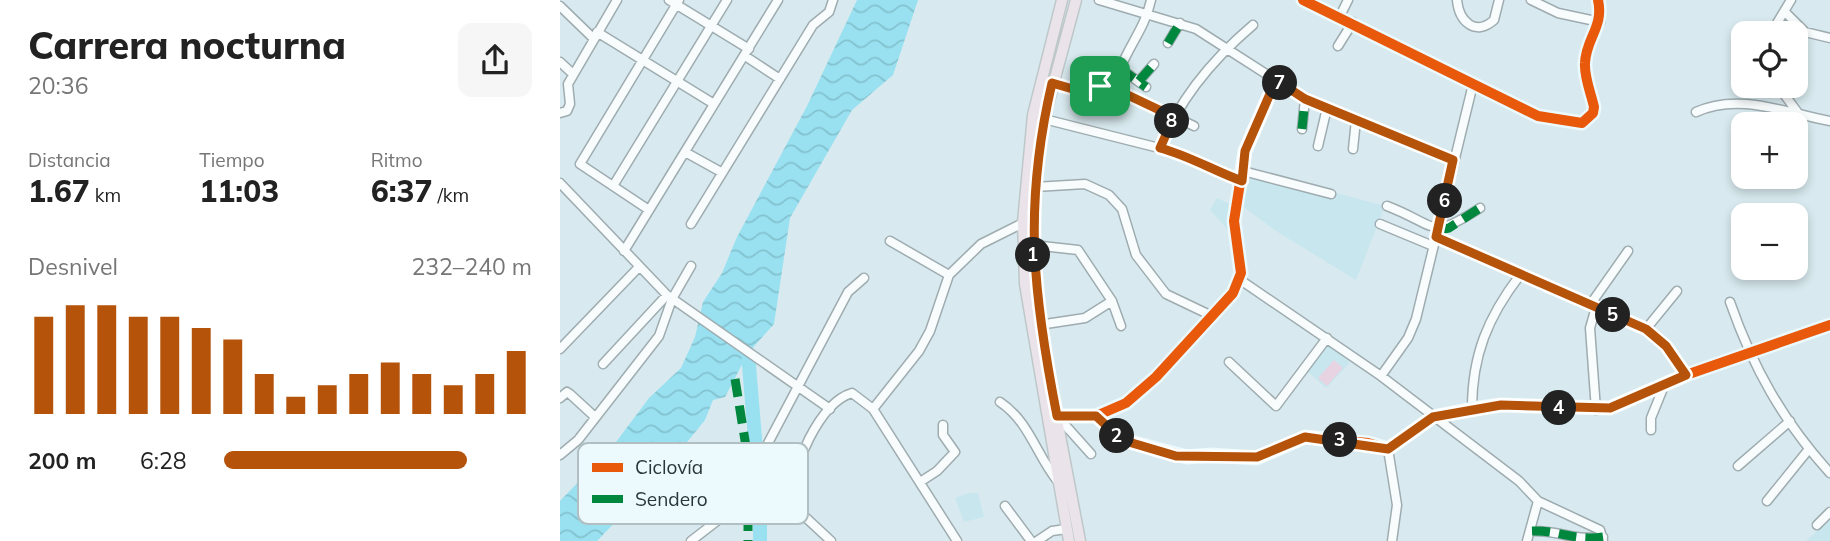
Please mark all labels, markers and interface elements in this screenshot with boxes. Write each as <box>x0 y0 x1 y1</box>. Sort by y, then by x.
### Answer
text: Carrera nocturna <box>28 21 346 69</box>
map controls <box>1731 21 1808 280</box>
button: locate <box>1731 21 1808 98</box>
button: share <box>458 23 532 97</box>
pin <box>1070 56 1130 116</box>
pin: 7 <box>1262 66 1298 100</box>
icon: arrive <box>1081 67 1119 105</box>
text: 7 <box>1274 70 1285 94</box>
text: 20:36 <box>28 71 88 100</box>
pin: 8 <box>1154 104 1190 138</box>
text: 8 <box>1166 108 1177 132</box>
button: + <box>1731 112 1808 189</box>
text: Distancia <box>28 148 111 172</box>
text: Tiempo <box>199 148 265 172</box>
text: Ritmo <box>371 148 423 172</box>
text: 1.67 <box>28 172 90 210</box>
text: 11:03 <box>199 172 279 210</box>
text: 6:37 <box>371 172 432 210</box>
text: km <box>90 183 121 207</box>
text: /km <box>432 183 469 207</box>
pin: 6 <box>1428 184 1463 218</box>
text: 6 <box>1439 188 1450 212</box>
button: − <box>1731 203 1808 280</box>
pin: 1 <box>1016 238 1050 272</box>
text: 1 <box>1027 242 1038 266</box>
text: Desnivel <box>28 252 118 281</box>
text: 232–240 m <box>411 252 532 281</box>
pin: 5 <box>1596 298 1630 332</box>
text: 5 <box>1607 302 1618 326</box>
pin: 4 <box>1542 390 1576 426</box>
text: 4 <box>1553 395 1564 419</box>
pin: 2 <box>1100 418 1134 453</box>
pin: 3 <box>1322 422 1358 458</box>
text: 2 <box>1111 423 1122 447</box>
text: 3 <box>1334 427 1345 451</box>
legend <box>578 443 808 524</box>
text: 200 m <box>28 446 96 475</box>
text: 6:28 <box>140 446 187 475</box>
text: Ciclovía <box>635 455 703 479</box>
text: Sendero <box>635 487 708 511</box>

